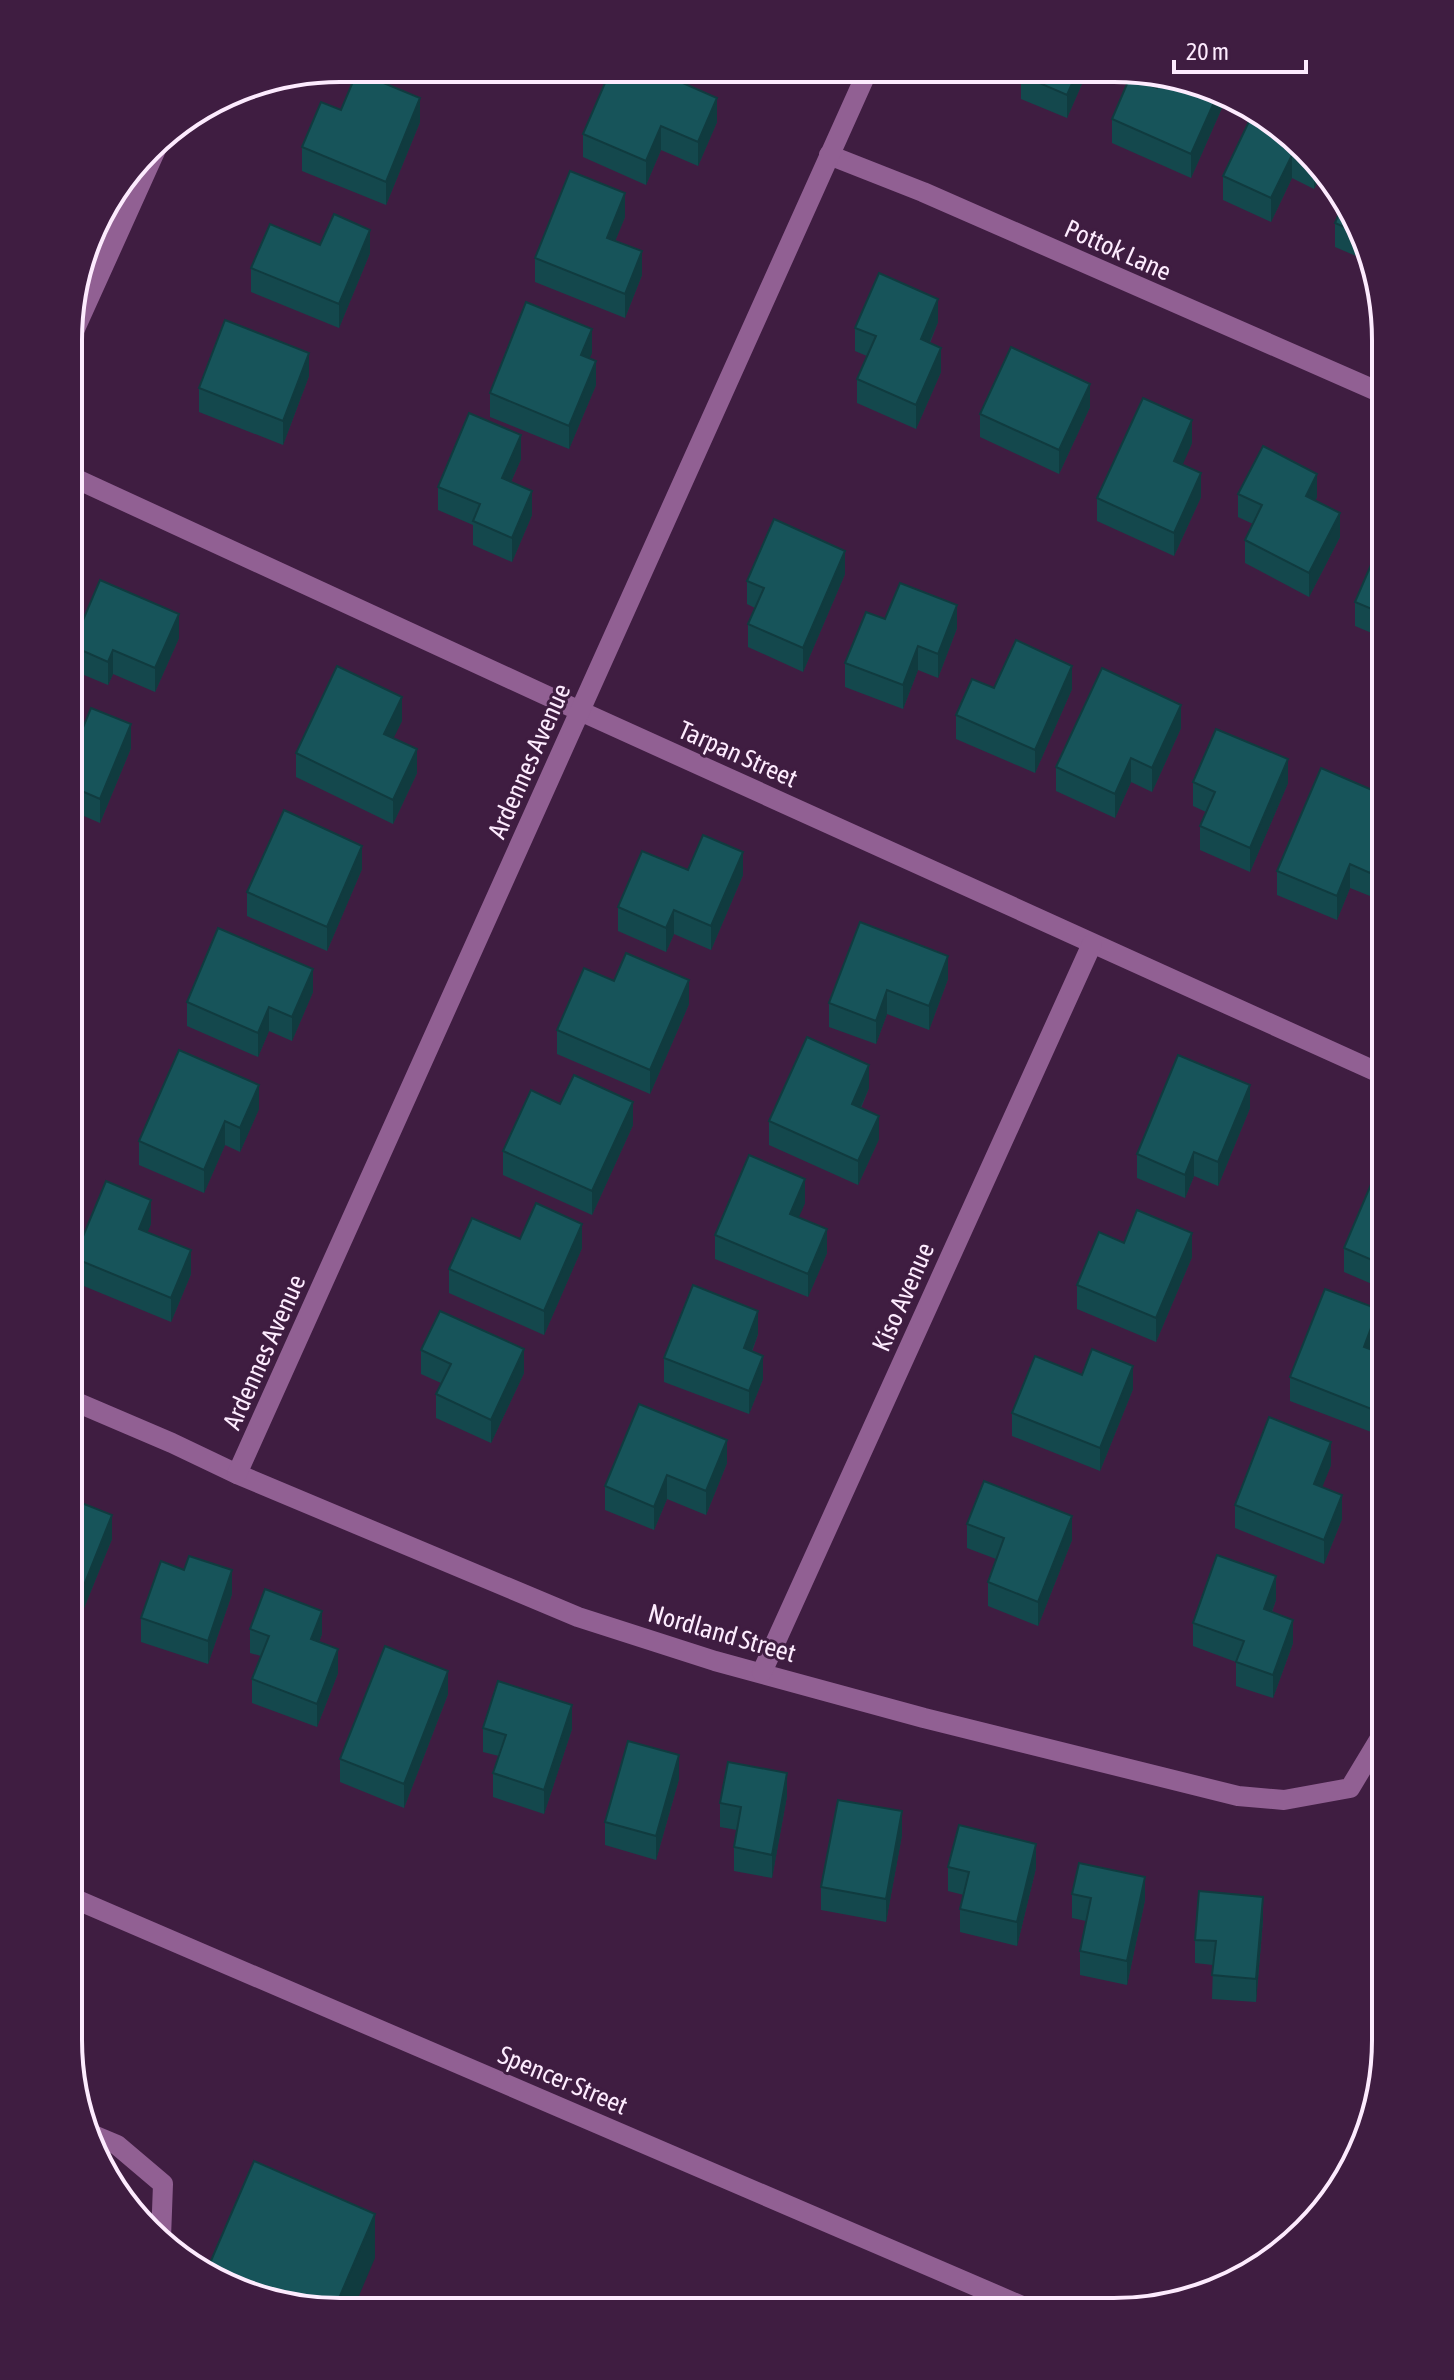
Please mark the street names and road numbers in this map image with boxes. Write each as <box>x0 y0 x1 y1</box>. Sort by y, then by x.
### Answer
street label: Pottok Lane <box>1060 213 1176 287</box>
street label: Ardennes Avenue <box>481 679 577 843</box>
street label: Tarpan Street <box>674 714 802 794</box>
street label: Kiso Avenue <box>866 1238 940 1356</box>
street label: Ardennes Avenue <box>216 1270 312 1434</box>
street label: Nordland Street <box>645 1598 799 1668</box>
street label: Spencer Street <box>494 2039 632 2121</box>

